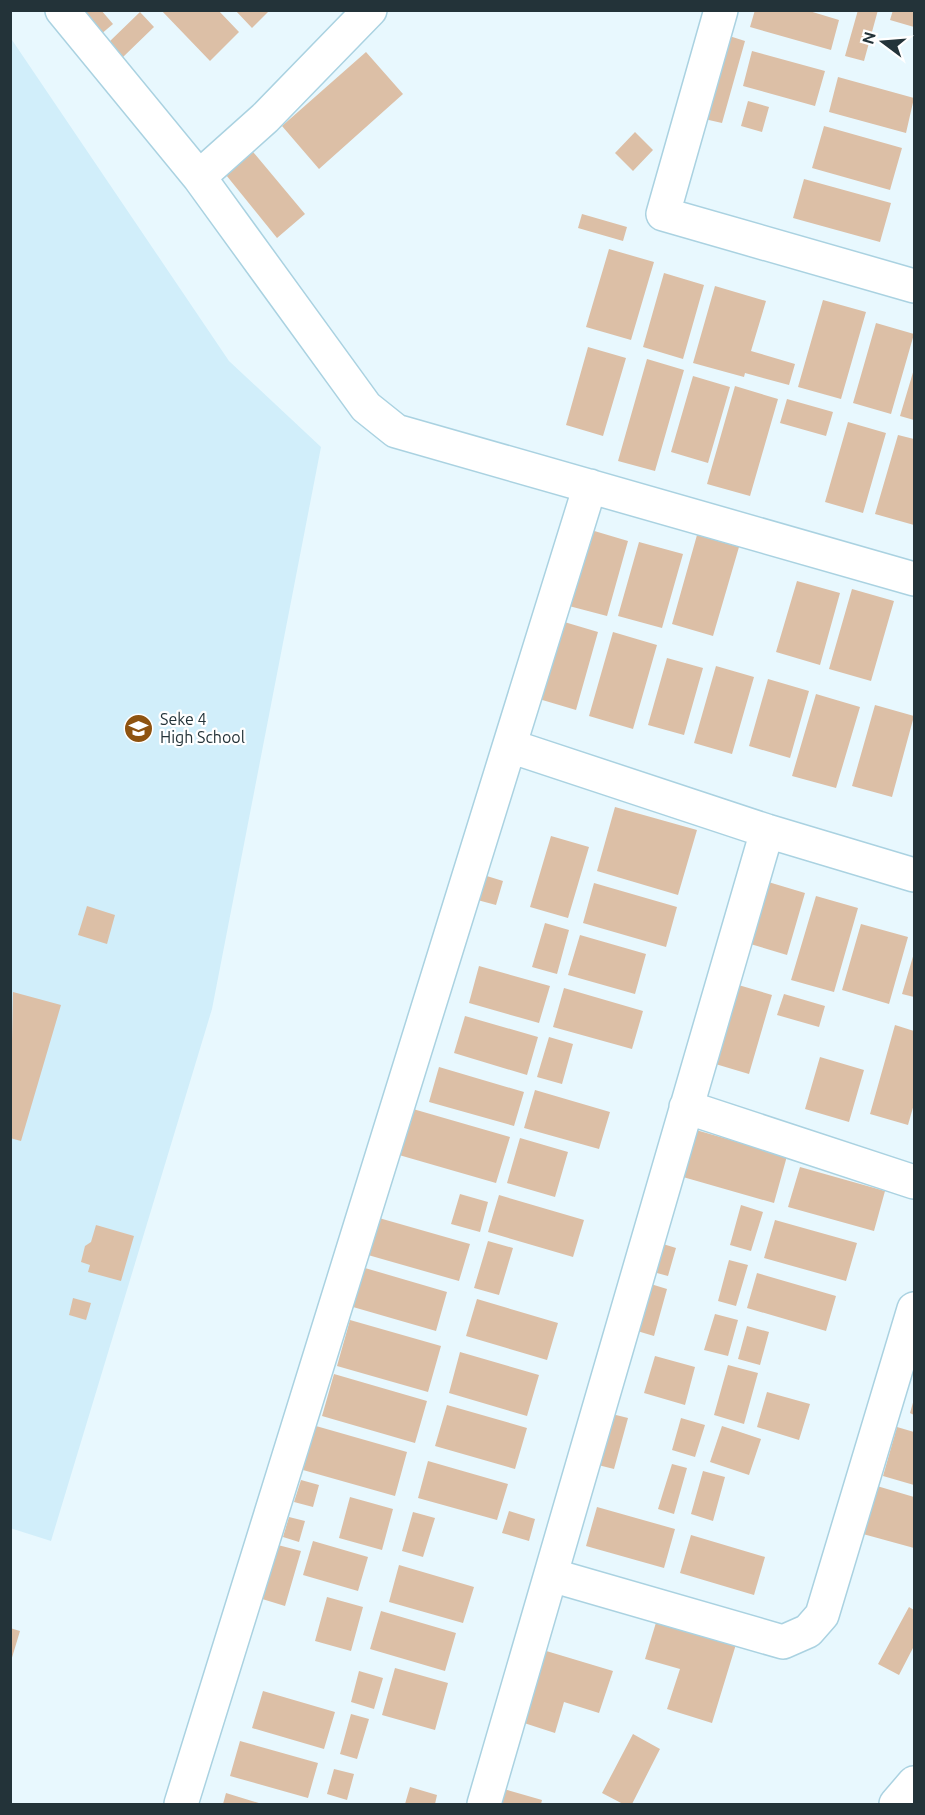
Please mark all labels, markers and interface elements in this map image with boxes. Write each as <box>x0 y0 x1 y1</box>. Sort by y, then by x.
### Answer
north arrow <box>853 12 913 72</box>
text: N <box>858 30 879 46</box>
place label: Seke 4 High School <box>160 710 245 746</box>
school or university icon: Seke 4 High School <box>123 712 155 744</box>

